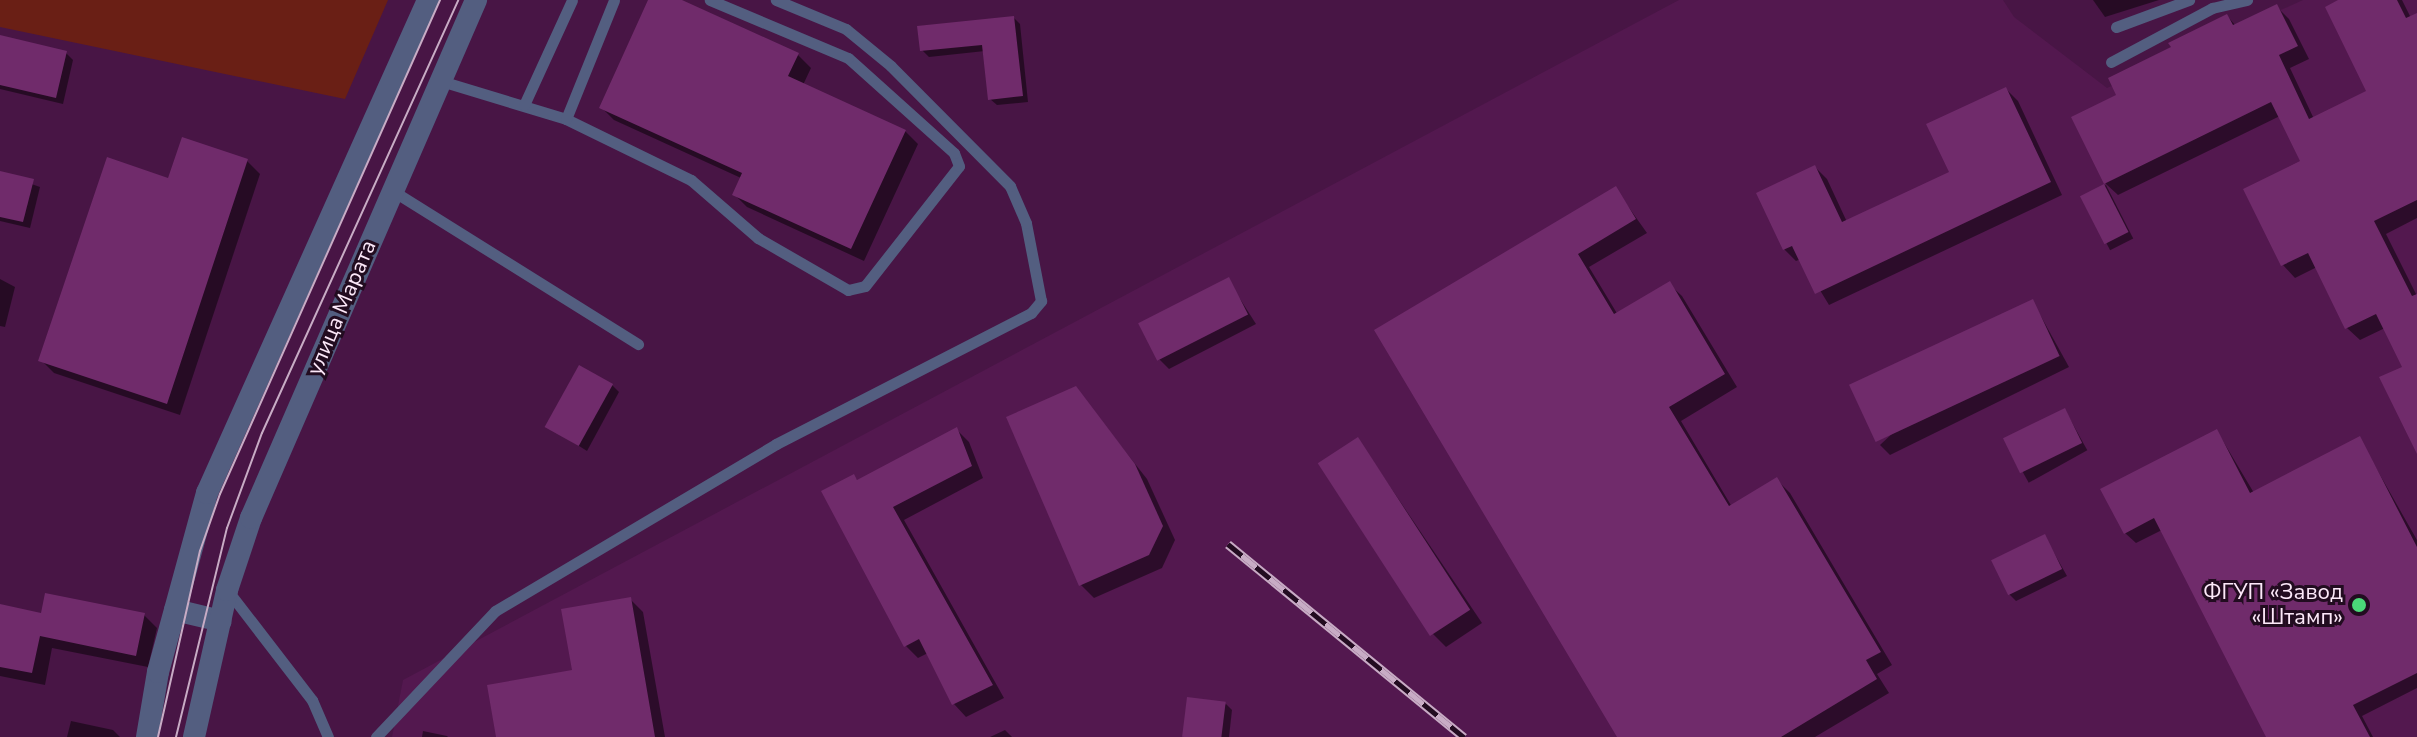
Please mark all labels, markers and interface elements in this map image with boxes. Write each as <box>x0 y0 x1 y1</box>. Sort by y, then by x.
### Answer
street label: улица Марата <box>302 236 382 380</box>
place label: ФГУП «Завод «Штамп» <box>2203 579 2343 630</box>
marker: ФГУП «Завод «Штамп» <box>2350 596 2368 614</box>

